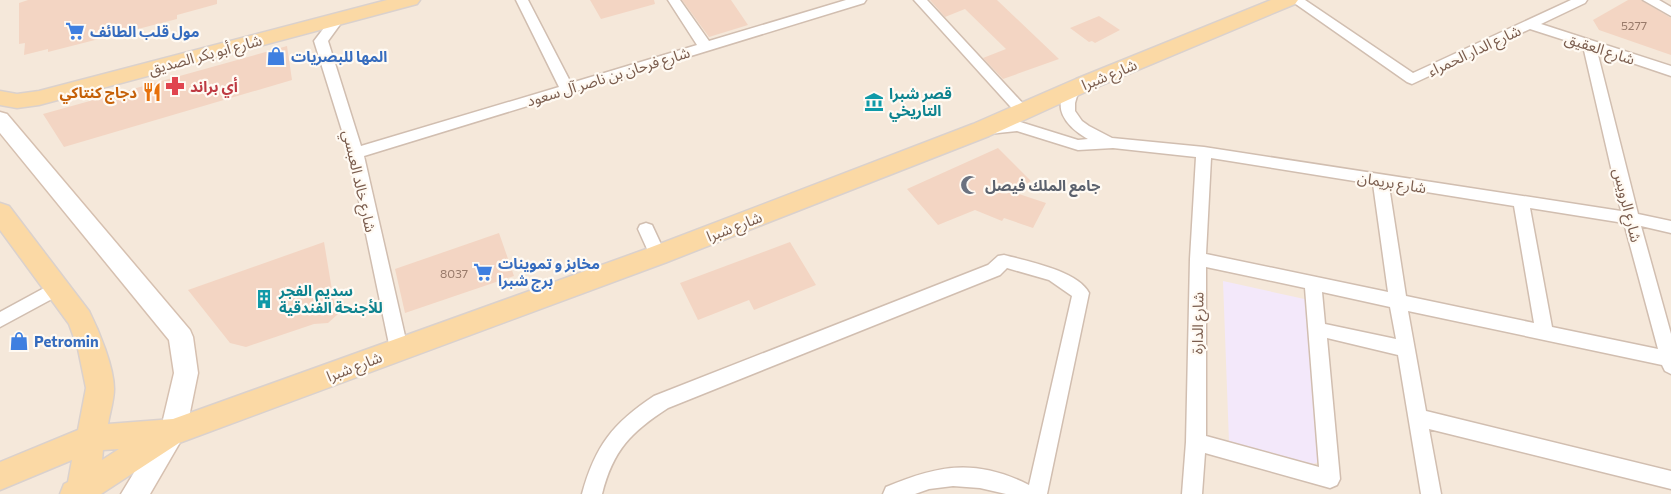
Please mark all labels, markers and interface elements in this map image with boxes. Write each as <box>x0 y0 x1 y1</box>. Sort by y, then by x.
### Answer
house number: 5277 <box>1621 18 1647 32</box>
supermarket icon: مول قلب الطائف <box>64 20 86 42</box>
street label: شارع الدار الحمراء <box>1425 21 1525 83</box>
place label: مول قلب الطائف <box>90 22 200 41</box>
street label: شارع العقيق <box>1561 28 1637 72</box>
street label: شارع أبو بكر الصديق <box>146 30 265 82</box>
street label: شارع فرحان بن ناصر آل سعود <box>524 43 693 113</box>
shop icon: المها للبصريات <box>265 45 287 67</box>
place label: المها للبصريات <box>291 47 387 66</box>
street label: شارع شبرا <box>1079 55 1141 97</box>
pharmacy icon: أي براند <box>164 75 186 97</box>
place label: أي براند <box>190 77 238 98</box>
restaurant icon: دجاج كنتاكي <box>141 81 163 103</box>
place label: دجاج كنتاكي <box>60 83 137 104</box>
place label: قصر شبرا التاريخي <box>889 84 952 122</box>
museum icon: قصر شبرا التاريخي <box>863 91 885 113</box>
street label: شارع خالد العبسي <box>336 128 381 235</box>
street label: شارع الرويس <box>1606 166 1646 245</box>
street label: شارع بريمان <box>1356 168 1428 200</box>
mosque icon: جامع الملك فيصل <box>959 174 981 196</box>
place label: جامع الملك فيصل <box>985 176 1101 197</box>
street label: شارع شبرا <box>704 207 766 249</box>
place label: مخابز و تموينات برج شبرا <box>498 254 600 292</box>
supermarket icon: مخابز و تموينات برج شبرا <box>472 261 494 283</box>
house number: 8037 <box>440 266 468 280</box>
place label: سديم الفجر للأجنحة الفندقية <box>278 281 383 316</box>
building icon: سديم الفجر للأجنحة الفندقية <box>253 288 275 310</box>
street label: شارع الدارة <box>1187 292 1211 354</box>
shop icon: Petromin <box>8 330 30 352</box>
place label: Petromin <box>34 332 99 350</box>
street label: شارع شبرا <box>324 347 386 389</box>

